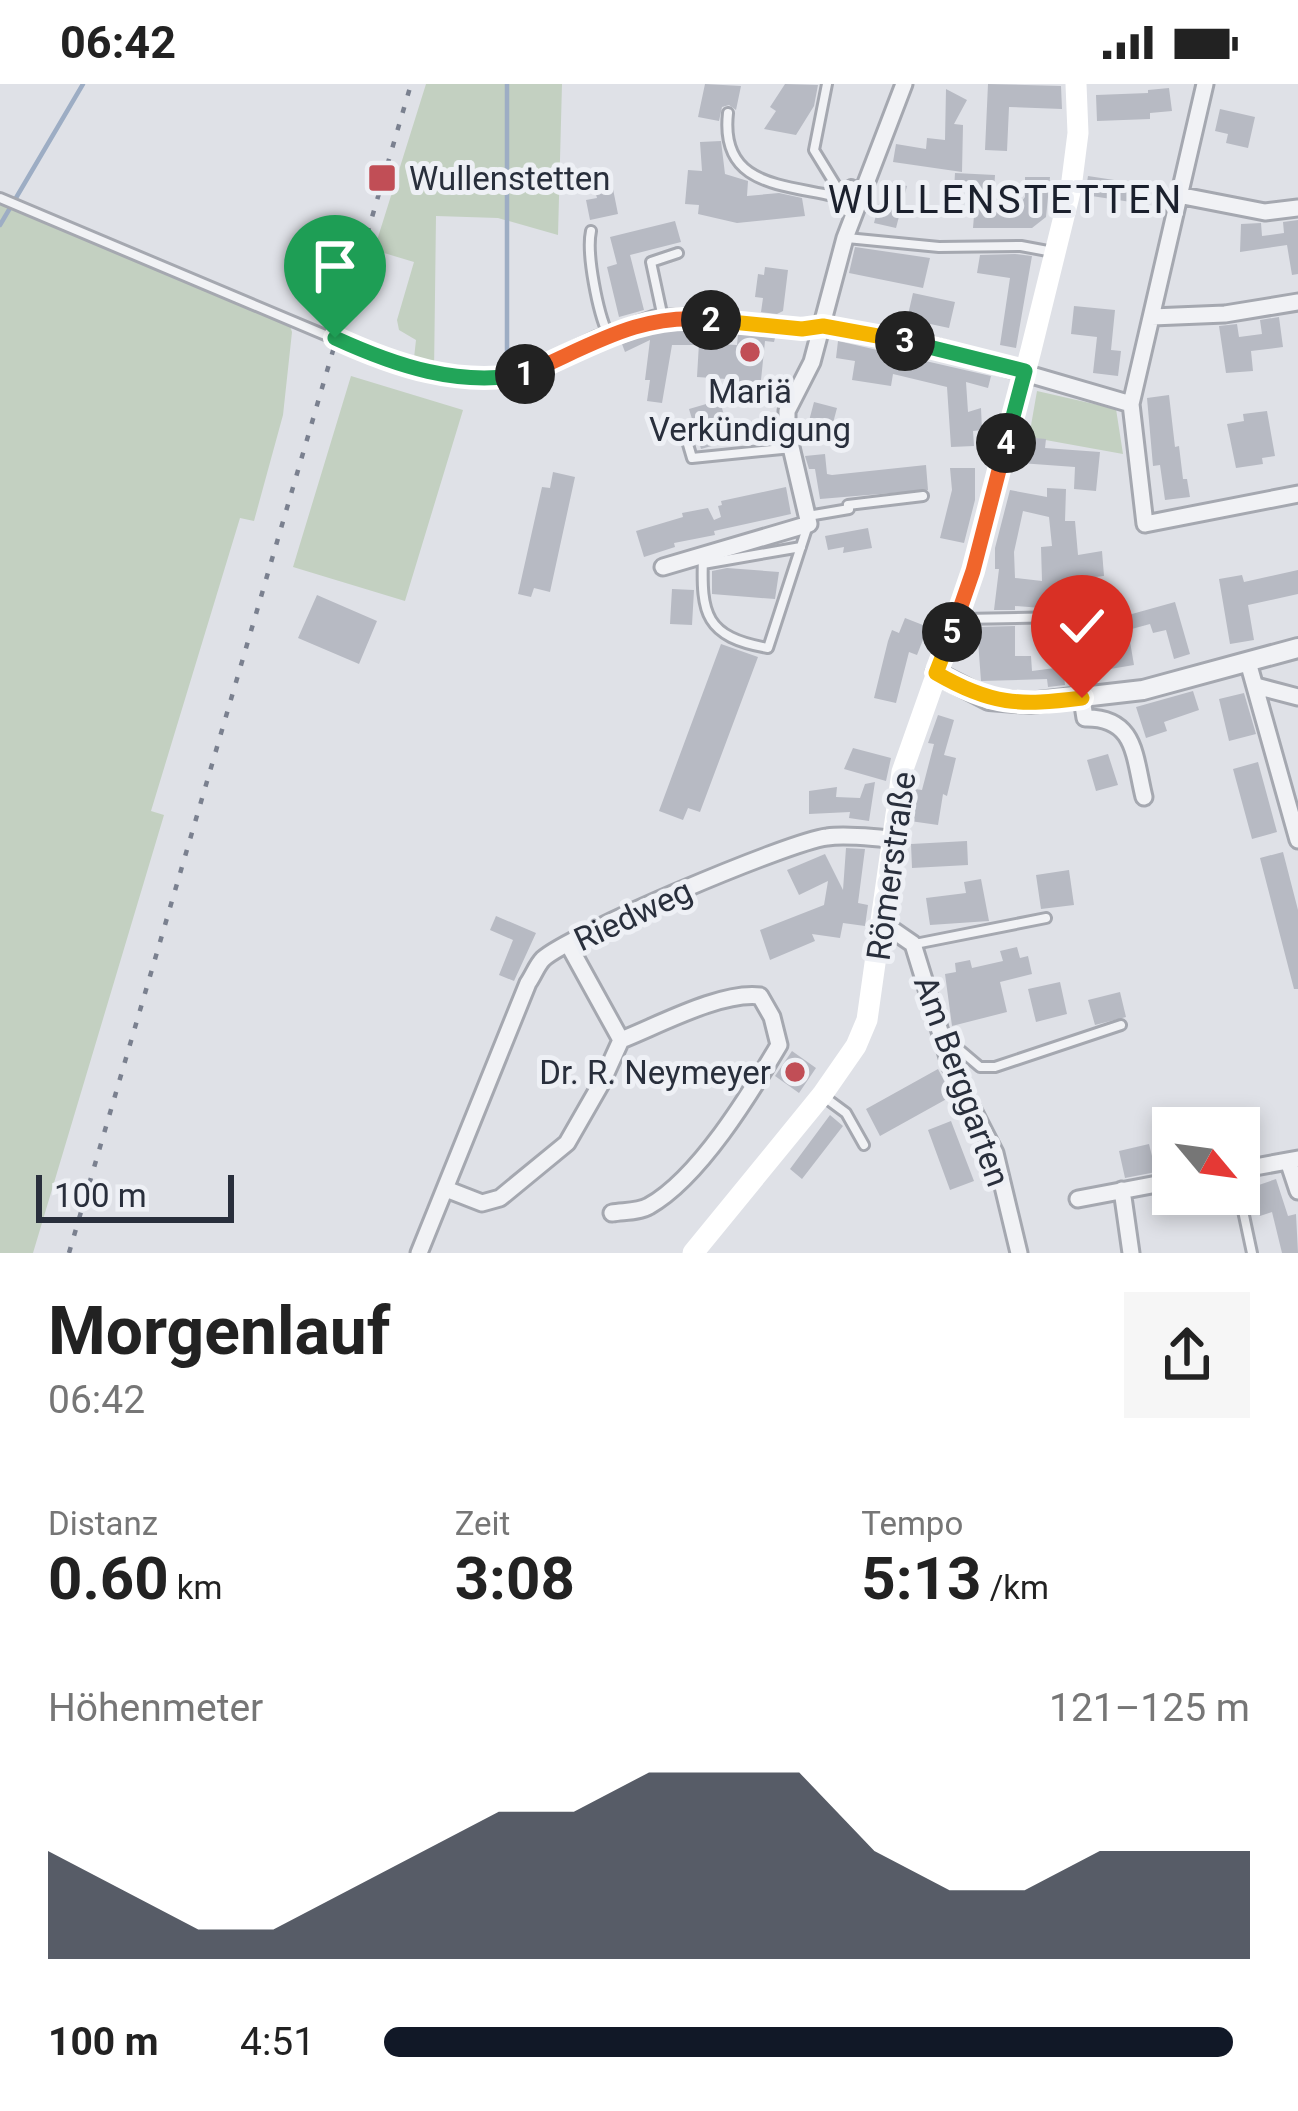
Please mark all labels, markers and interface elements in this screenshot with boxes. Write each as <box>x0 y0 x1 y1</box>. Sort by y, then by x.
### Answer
text: 06:42 <box>60 16 176 69</box>
place label: Wullenstetten <box>409 159 611 198</box>
marker: Wullenstetten <box>366 162 398 194</box>
district label: WULLENSTETTEN <box>828 177 1184 223</box>
pin <box>284 215 386 338</box>
icon: arrive <box>302 233 368 299</box>
pin: 2 <box>681 290 741 350</box>
text: 2 <box>702 300 720 339</box>
pin: 3 <box>875 311 935 371</box>
text: 3 <box>896 321 914 360</box>
marker: Mariä Verkündigung <box>737 339 763 365</box>
pin: 1 <box>495 344 555 404</box>
text: 1 <box>516 354 534 393</box>
place label: Mariä Verkündigung <box>649 372 851 449</box>
pin: 4 <box>976 413 1036 473</box>
text: 4 <box>997 423 1015 462</box>
pin <box>1031 575 1133 698</box>
icon: check <box>1049 593 1115 659</box>
pin: 5 <box>922 602 982 662</box>
text: 5 <box>943 612 961 651</box>
street label: Römerstraße <box>858 769 924 963</box>
street label: Riedweg <box>568 871 698 959</box>
street label: Am Berggarten <box>906 970 1018 1192</box>
place label: Dr. R. Neymeyer <box>539 1053 771 1092</box>
marker: Dr. R. Neymeyer <box>782 1059 808 1085</box>
north arrow <box>1152 1107 1260 1215</box>
map controls <box>1152 1107 1260 1215</box>
scale bar <box>36 1169 234 1222</box>
text: 100 m <box>54 1176 147 1215</box>
button: share <box>1124 1292 1250 1418</box>
text: Morgenlauf <box>48 1293 390 1370</box>
text: 06:42 <box>48 1377 145 1423</box>
text: Distanz <box>48 1504 158 1543</box>
text: Zeit <box>455 1504 510 1543</box>
text: Tempo <box>861 1504 963 1543</box>
text: 0.60 <box>48 1543 169 1614</box>
text: 3:08 <box>455 1543 575 1614</box>
text: 5:13 <box>861 1543 982 1614</box>
text: km <box>169 1568 223 1607</box>
text: /km <box>982 1568 1049 1607</box>
text: Höhenmeter <box>48 1685 263 1731</box>
text: 121–125 m <box>1049 1685 1250 1731</box>
text: 100 m <box>48 2019 159 2065</box>
text: 4:51 <box>240 2019 315 2065</box>

